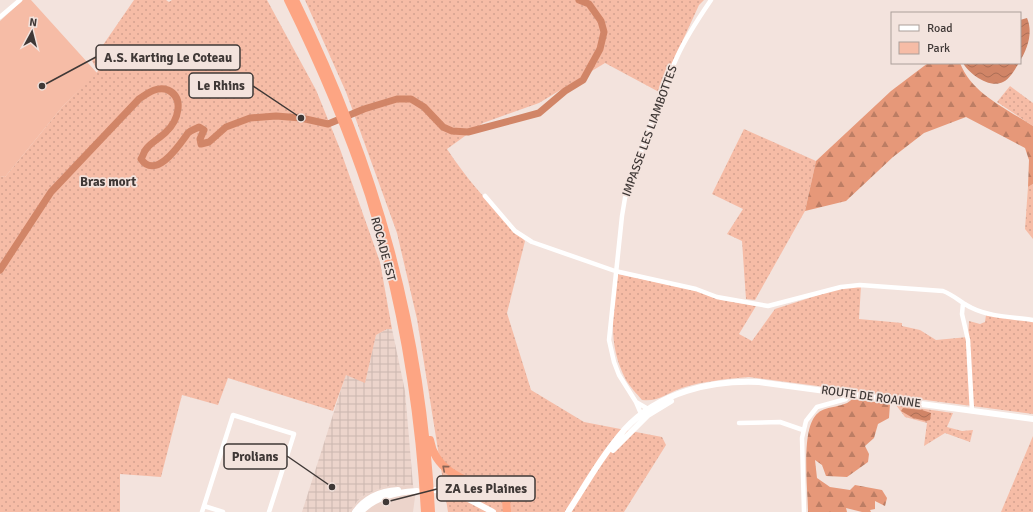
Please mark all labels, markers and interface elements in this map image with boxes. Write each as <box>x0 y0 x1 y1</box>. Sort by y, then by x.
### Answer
north arrow <box>12 12 52 52</box>
legend <box>891 12 1021 64</box>
text: N <box>29 16 38 29</box>
text: Road <box>927 21 953 36</box>
text: Park <box>927 41 950 56</box>
callout: A.S. Karting Le Coteau <box>96 45 240 70</box>
text: A.S. Karting Le Coteau <box>104 50 232 66</box>
street label: IMPASSE LES LIAMBOTTES <box>619 63 681 199</box>
callout: Le Rhins <box>189 73 253 98</box>
text: Le Rhins <box>197 78 245 94</box>
district label: Bras mort <box>80 174 136 190</box>
street label: ROCADE EST <box>367 215 399 283</box>
street label: ROUTE DE ROANNE <box>820 383 922 411</box>
callout: Prolians <box>224 444 287 469</box>
text: Prolians <box>232 449 279 465</box>
one-way arrow <box>442 465 449 472</box>
callout: ZA Les Plaines <box>437 476 535 501</box>
text: ZA Les Plaines <box>445 481 527 497</box>

